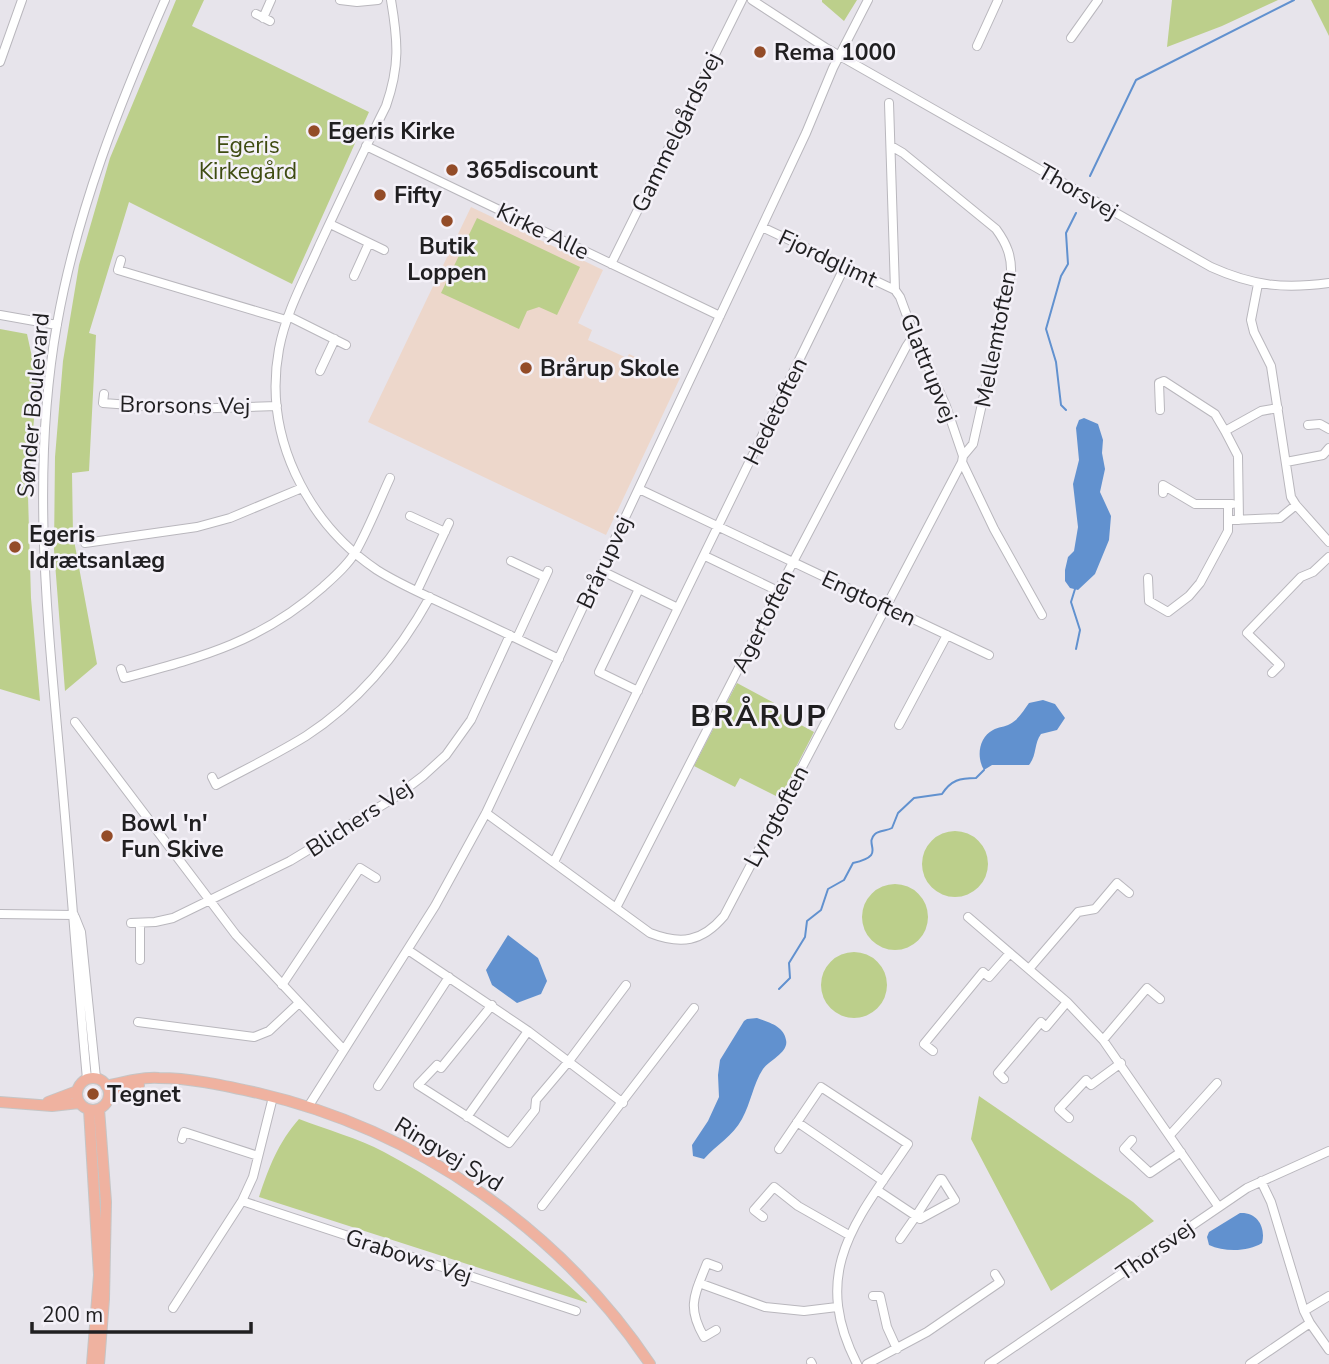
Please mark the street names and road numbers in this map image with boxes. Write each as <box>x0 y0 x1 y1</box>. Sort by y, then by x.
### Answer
street label: Gammelgårdsvej <box>624 47 729 217</box>
street label: Thorsvej <box>1032 156 1124 227</box>
street label: Kirke Alle <box>491 196 594 267</box>
street label: Fjordglimt <box>773 222 883 295</box>
street label: Mellemtoften <box>967 268 1024 410</box>
street label: Glattrupvej <box>893 309 964 427</box>
street label: Sønder Boulevard <box>10 311 57 499</box>
street label: Hedetoften <box>736 352 815 470</box>
street label: Brorsons Vej <box>119 389 251 422</box>
street label: Brårupvej <box>569 511 640 614</box>
street label: Engtoften <box>817 563 921 634</box>
street label: Agertoften <box>724 564 803 678</box>
street label: Lyngtoften <box>737 760 816 872</box>
street label: Blichers Vej <box>300 772 418 864</box>
street label: Ringvej Syd <box>389 1110 509 1199</box>
street label: Thorsvej <box>1110 1212 1200 1288</box>
street label: Grabows Vej <box>342 1221 476 1292</box>

